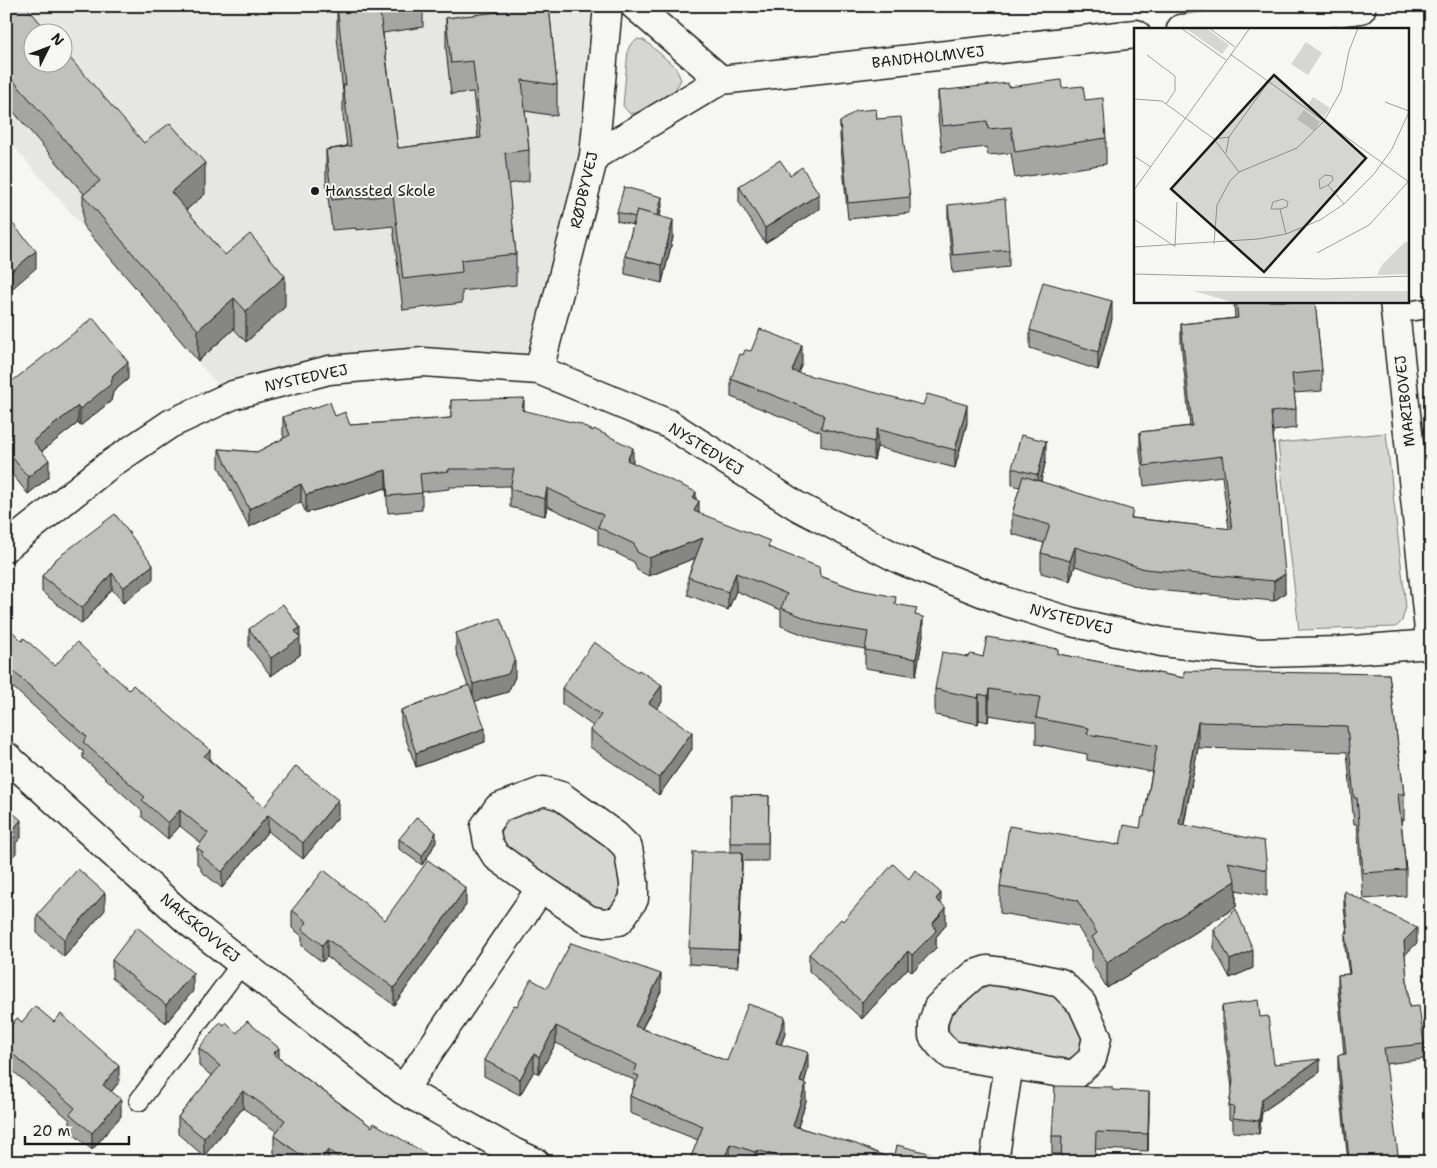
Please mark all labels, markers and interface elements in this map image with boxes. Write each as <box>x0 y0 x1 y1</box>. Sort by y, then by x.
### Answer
north arrow <box>22 22 72 72</box>
inset map <box>1134 28 1410 302</box>
text: N <box>47 29 68 49</box>
street label: BANDHOLMVEJ <box>871 41 985 73</box>
street label: RØDBYVEJ <box>565 150 603 230</box>
place label: Hanssted Skole <box>325 181 436 201</box>
marker: Hanssted Skole <box>309 185 321 197</box>
street label: MARIBOVEJ <box>1390 354 1420 448</box>
street label: NYSTEDVEJ <box>263 359 349 397</box>
street label: NYSTEDVEJ <box>665 418 747 480</box>
street label: NYSTEDVEJ <box>1028 599 1114 639</box>
street label: NAKSKOVVEJ <box>156 889 244 967</box>
scale bar <box>25 1113 129 1145</box>
text: 20 m <box>32 1121 71 1141</box>

